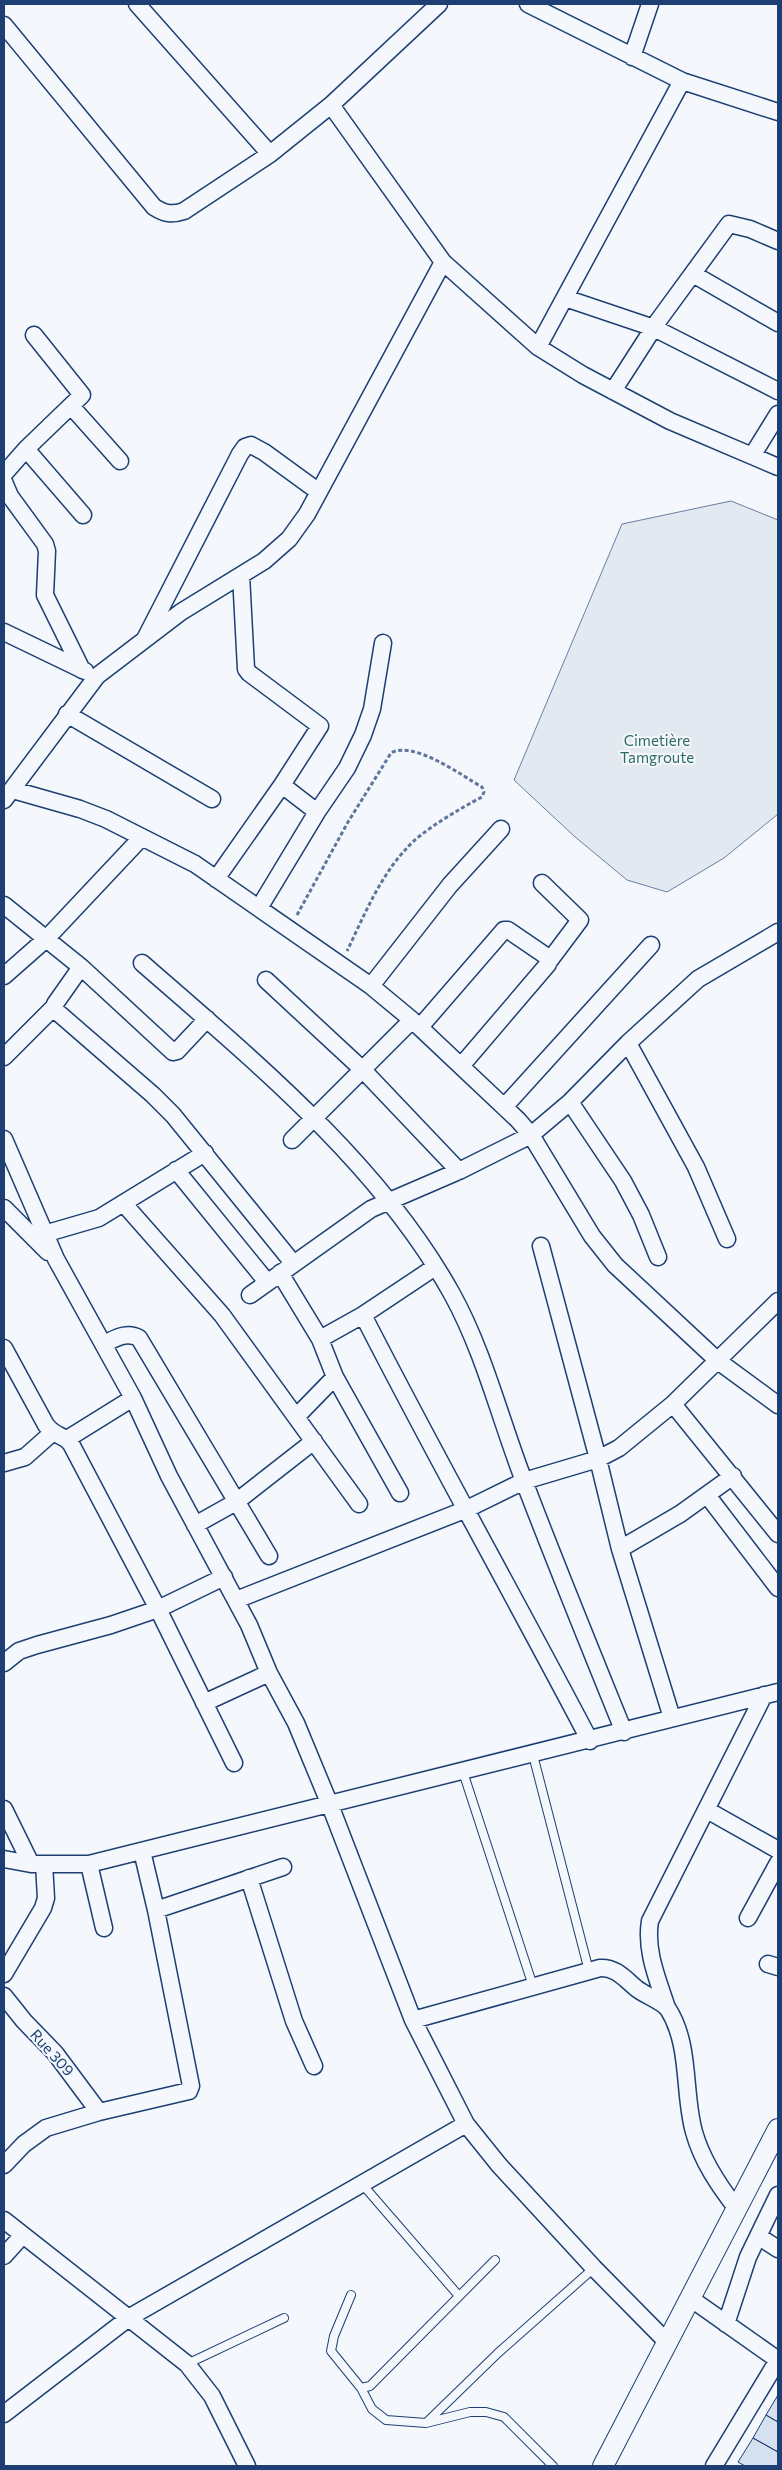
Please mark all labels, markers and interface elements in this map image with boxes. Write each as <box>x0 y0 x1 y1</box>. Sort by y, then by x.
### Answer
park label: Cimetière Tamgroute <box>620 731 694 766</box>
street label: Rue 309 <box>27 2025 78 2079</box>

